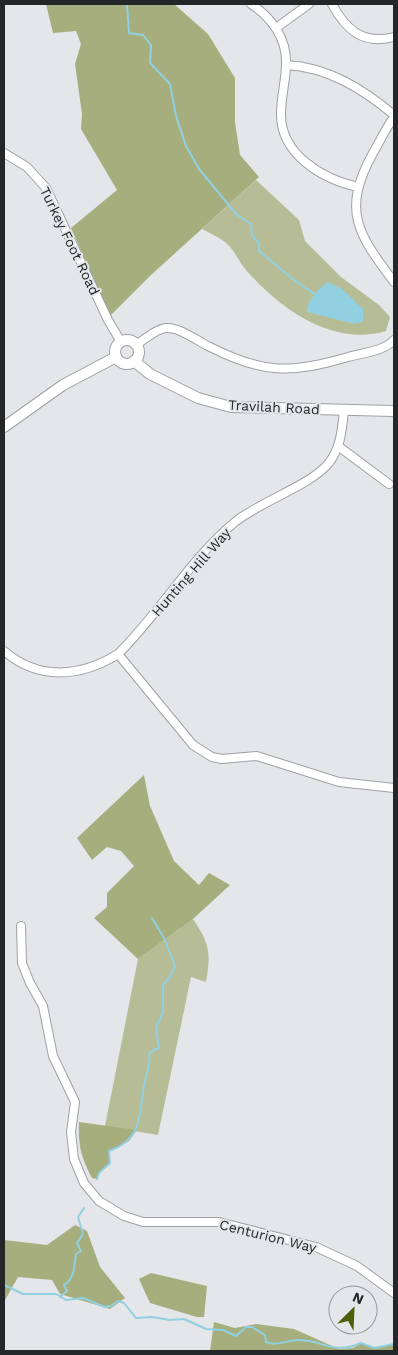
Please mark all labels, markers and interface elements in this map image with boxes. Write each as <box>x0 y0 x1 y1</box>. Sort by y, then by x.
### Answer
street label: Turkey Foot Road <box>37 184 103 298</box>
street label: Travilah Road <box>228 397 320 417</box>
street label: Hunting Hill Way <box>148 524 234 620</box>
street label: Centurion Way <box>218 1216 319 1256</box>
north arrow <box>328 1285 378 1335</box>
text: N <box>350 1289 366 1308</box>

